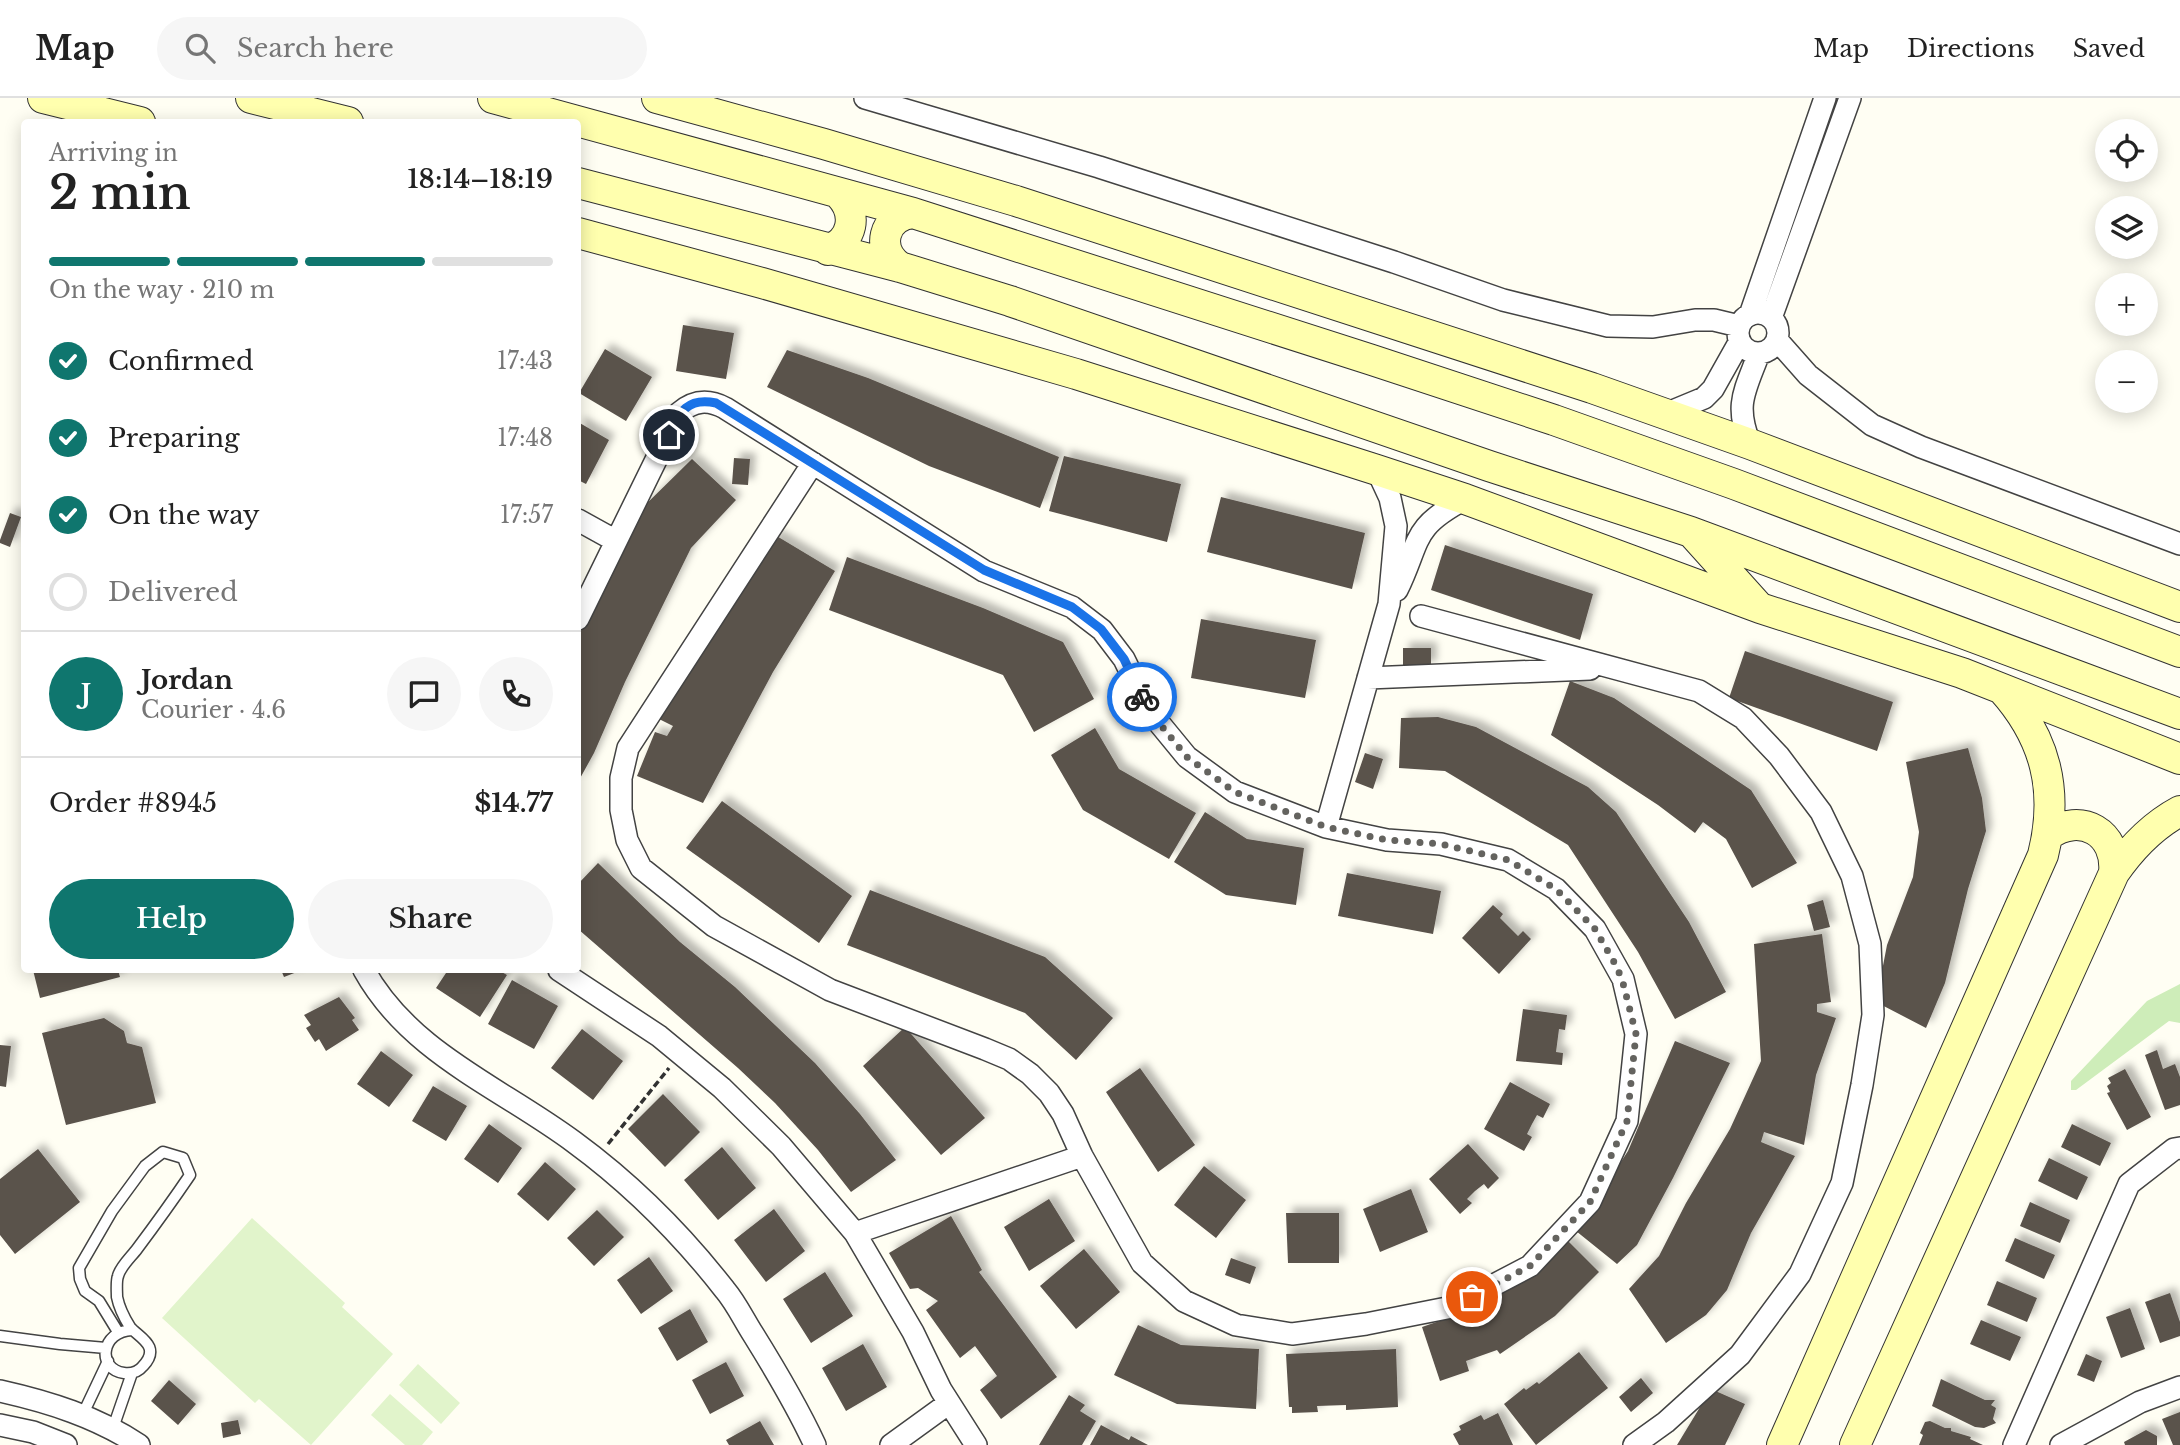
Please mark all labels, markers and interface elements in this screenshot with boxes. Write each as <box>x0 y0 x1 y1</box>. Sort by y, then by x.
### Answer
search box <box>157 17 647 80</box>
text: Map <box>35 28 115 69</box>
icon: search <box>181 29 219 67</box>
text: Search here <box>237 32 394 64</box>
text: Map <box>1813 34 1869 63</box>
text: Directions <box>1907 34 2035 63</box>
text: Saved <box>2073 34 2145 63</box>
map controls <box>2095 119 2158 413</box>
button: locate <box>2095 119 2158 182</box>
text: Arriving in <box>49 139 178 167</box>
text: 18:14–18:19 <box>407 163 553 195</box>
text: 2 min <box>49 164 191 221</box>
button: layers <box>2095 196 2158 259</box>
button: + <box>2095 273 2158 336</box>
text: On the way · 210 m <box>49 276 274 304</box>
icon: check <box>49 342 87 380</box>
text: Confirmed <box>108 345 253 377</box>
text: 17:43 <box>497 347 553 375</box>
button: − <box>2095 350 2158 413</box>
pin <box>639 405 699 465</box>
icon: home <box>650 416 688 454</box>
icon: check <box>49 419 87 457</box>
text: Preparing <box>108 422 240 454</box>
text: 17:48 <box>497 424 553 452</box>
icon: check <box>49 496 87 534</box>
text: On the way <box>108 499 260 531</box>
text: 17:57 <box>500 501 553 529</box>
text: Delivered <box>108 576 238 608</box>
button: chat <box>387 657 461 731</box>
button: phone <box>479 657 553 731</box>
courier <box>1107 662 1177 732</box>
text: Jordan <box>141 664 233 696</box>
text: J <box>81 678 91 710</box>
icon: bike <box>1123 678 1161 716</box>
text: Courier · 4.6 <box>141 696 286 724</box>
text: Order #8945 <box>49 787 217 819</box>
text: $14.77 <box>474 787 553 819</box>
button: Help <box>49 879 294 959</box>
button: Share <box>308 879 553 959</box>
pin <box>1442 1267 1502 1327</box>
icon: bag <box>1453 1278 1491 1316</box>

